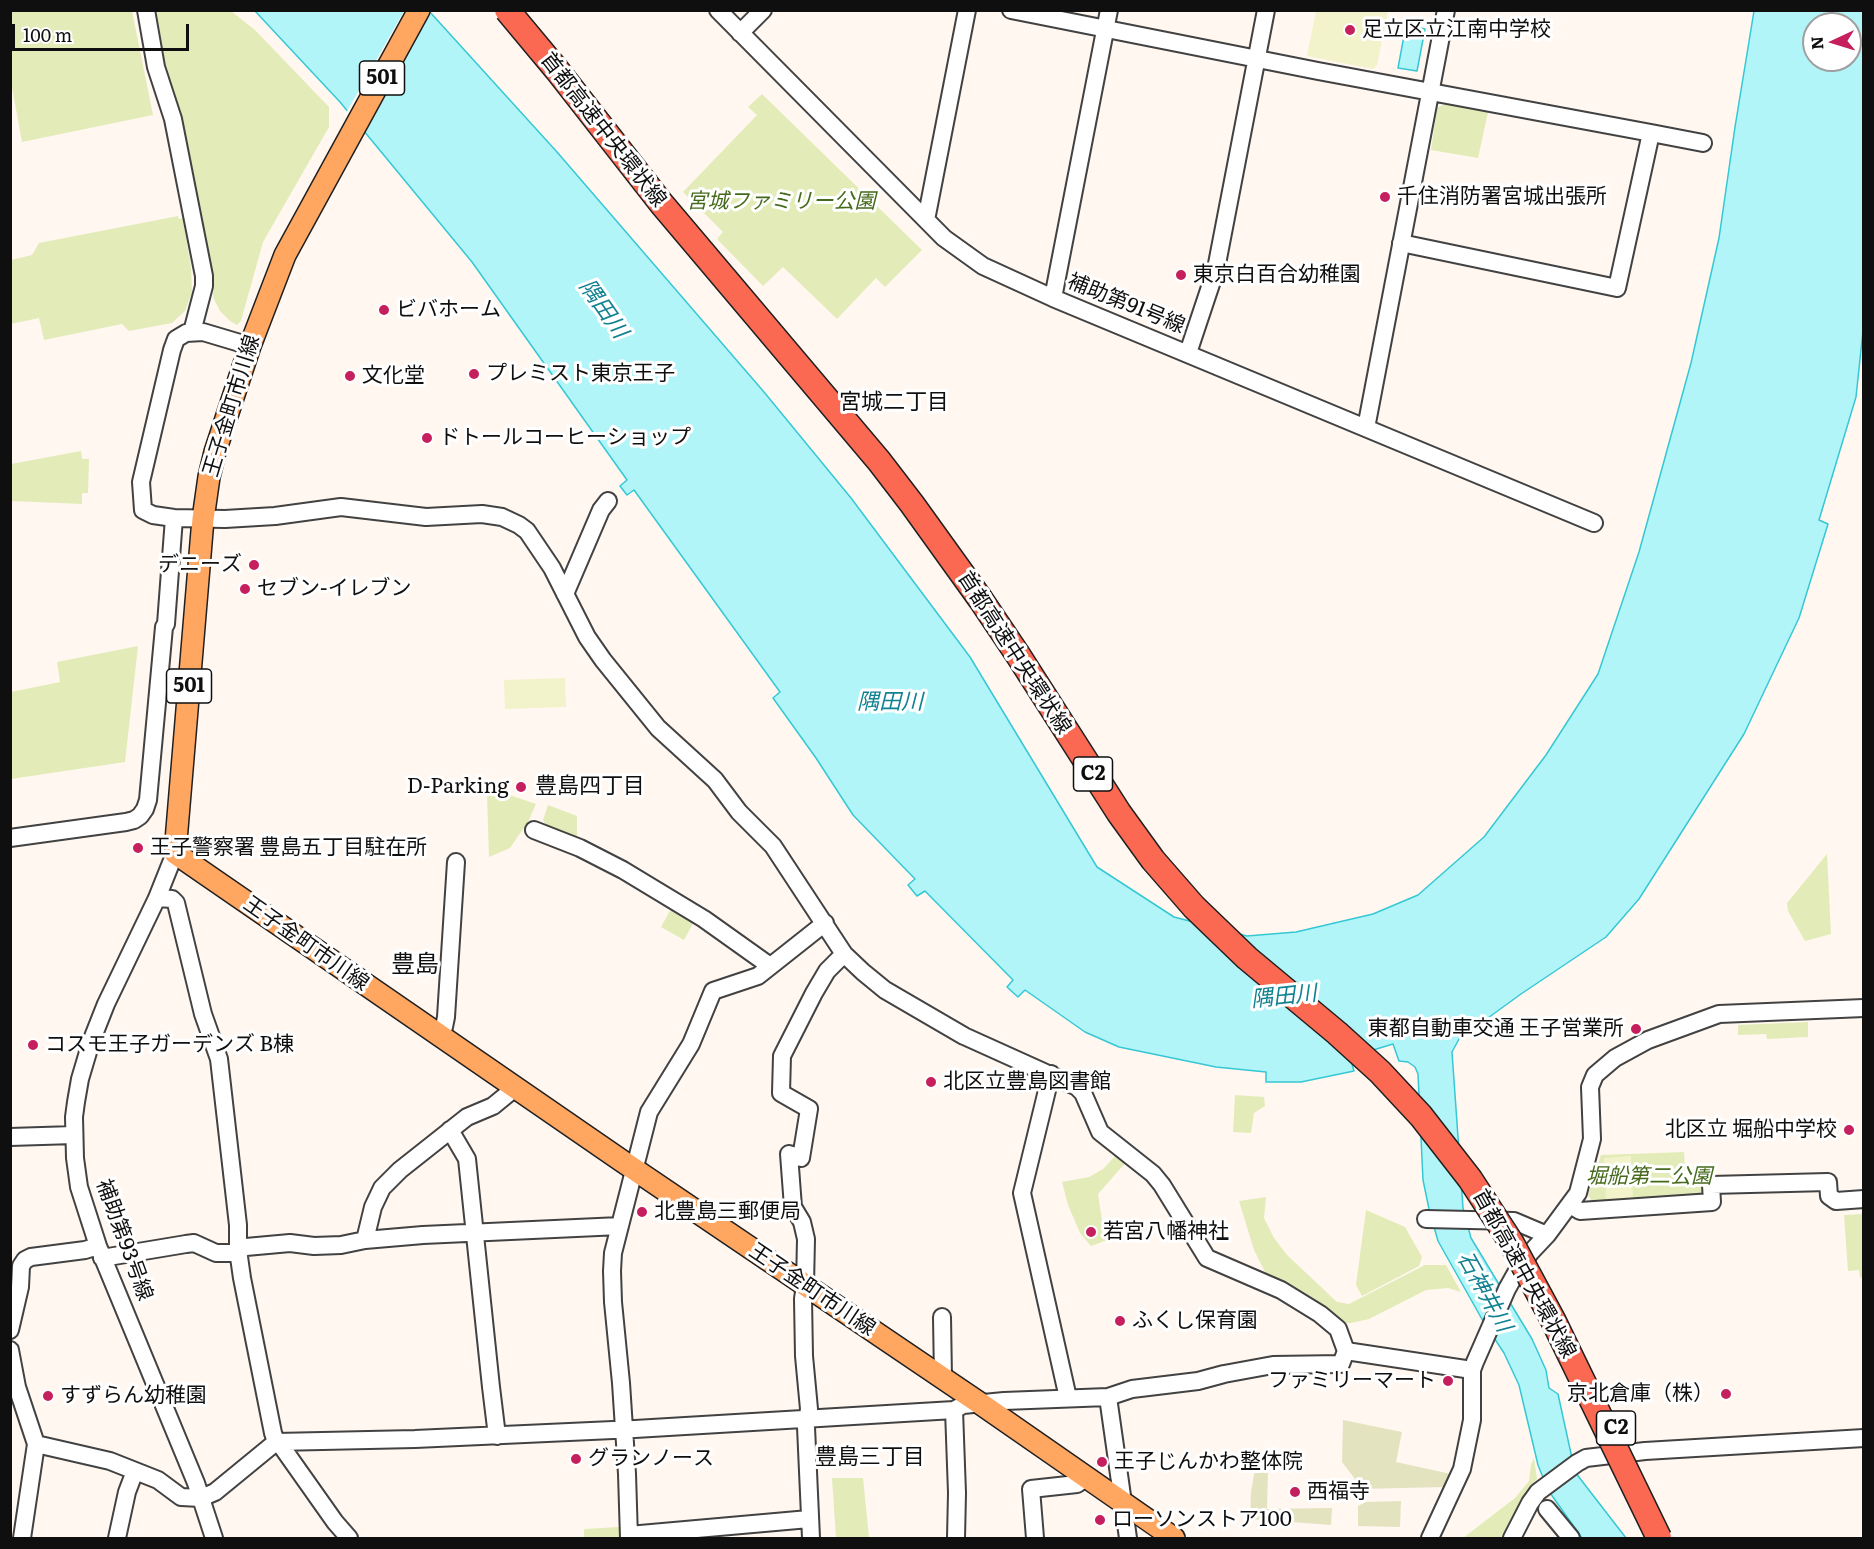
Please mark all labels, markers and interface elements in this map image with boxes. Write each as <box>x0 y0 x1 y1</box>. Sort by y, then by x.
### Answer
scale bar <box>15 12 192 50</box>
north arrow <box>1802 12 1862 72</box>
place label: 足立区立江南中学校 <box>1362 17 1551 43</box>
text: 100 m <box>23 21 72 48</box>
marker: 足立区立江南中学校 <box>1343 23 1357 37</box>
text: N <box>1804 36 1828 51</box>
street label: 首都高速中央環状線 <box>535 48 671 212</box>
road number: 501 <box>360 61 404 95</box>
place label: 千住消防署宮城出張所 <box>1397 184 1607 210</box>
park label: 宮城ファミリー公園 <box>687 189 875 215</box>
marker: 千住消防署宮城出張所 <box>1378 190 1392 204</box>
place label: 東京白百合幼稚園 <box>1193 262 1361 288</box>
marker: 東京白百合幼稚園 <box>1174 268 1188 282</box>
street label: 補助第91号線 <box>1064 269 1188 339</box>
water label: 隅田川 <box>573 274 633 344</box>
place label: ビバホーム <box>396 297 501 323</box>
marker: ビバホーム <box>377 303 391 317</box>
street label: 王子金町市川線 <box>198 332 266 480</box>
place label: プレミスト東京王子 <box>486 361 675 387</box>
place label: 文化堂 <box>362 363 425 389</box>
marker: プレミスト東京王子 <box>467 367 481 381</box>
marker: 文化堂 <box>343 369 357 383</box>
district label: 宮城二丁目 <box>839 390 949 416</box>
place label: ドトールコーヒーショップ <box>439 425 691 451</box>
marker: ドトールコーヒーショップ <box>420 431 434 445</box>
place label: デニーズ <box>158 552 242 578</box>
marker: デニーズ <box>247 558 261 572</box>
street label: 首都高速中央環状線 <box>952 567 1076 739</box>
place label: セブン-イレブン <box>257 576 411 602</box>
marker: セブン-イレブン <box>238 582 252 596</box>
road number: 501 <box>166 669 212 703</box>
water label: 隅田川 <box>857 690 923 716</box>
road number: C2 <box>1074 757 1112 791</box>
place label: D-Parking <box>407 774 509 800</box>
district label: 豊島四丁目 <box>535 774 645 800</box>
marker: D-Parking <box>514 780 528 794</box>
place label: 王子警察署 豊島五丁目駐在所 <box>150 835 427 861</box>
marker: 王子警察署 豊島五丁目駐在所 <box>131 841 145 855</box>
street label: 王子金町市川線 <box>239 892 373 996</box>
district label: 豊島 <box>391 951 439 979</box>
water label: 隅田川 <box>1250 980 1318 1014</box>
place label: 東都自動車交通 王子営業所 <box>1368 1016 1624 1042</box>
marker: 東都自動車交通 王子営業所 <box>1629 1022 1643 1036</box>
place label: コスモ王子ガーデンズ B棟 <box>45 1032 294 1058</box>
marker: コスモ王子ガーデンズ B棟 <box>26 1038 40 1052</box>
place label: 北区立豊島図書館 <box>943 1069 1111 1095</box>
marker: 北区立豊島図書館 <box>924 1075 938 1089</box>
place label: 北区立 堀船中学校 <box>1665 1117 1837 1143</box>
marker: 北区立 堀船中学校 <box>1842 1123 1856 1137</box>
park label: 堀船第二公園 <box>1586 1164 1712 1190</box>
street label: 補助第93号線 <box>90 1176 158 1304</box>
street label: 首都高速中央環状線 <box>1467 1185 1581 1363</box>
place label: 北豊島三郵便局 <box>654 1199 801 1225</box>
marker: 北豊島三郵便局 <box>635 1205 649 1219</box>
place label: 若宮八幡神社 <box>1103 1219 1229 1245</box>
marker: 若宮八幡神社 <box>1084 1225 1098 1239</box>
street label: 王子金町市川線 <box>744 1238 880 1342</box>
water label: 石神井川 <box>1451 1247 1517 1337</box>
place label: ふくし保育園 <box>1132 1308 1258 1334</box>
marker: ふくし保育園 <box>1113 1314 1127 1328</box>
place label: ファミリーマート <box>1268 1368 1436 1394</box>
marker: ファミリーマート <box>1441 1374 1455 1388</box>
place label: 京北倉庫（株） <box>1567 1381 1714 1407</box>
place label: すずらん幼稚園 <box>60 1383 207 1409</box>
marker: 京北倉庫（株） <box>1719 1387 1733 1401</box>
marker: すずらん幼稚園 <box>41 1389 55 1403</box>
road number: C2 <box>1596 1411 1636 1445</box>
district label: 豊島三丁目 <box>815 1445 925 1471</box>
place label: グランノース <box>588 1446 714 1472</box>
place label: 王子じんかわ整体院 <box>1114 1449 1303 1475</box>
marker: グランノース <box>569 1452 583 1466</box>
marker: 王子じんかわ整体院 <box>1095 1455 1109 1469</box>
place label: 西福寺 <box>1307 1479 1370 1505</box>
marker: 西福寺 <box>1288 1485 1302 1499</box>
place label: ローソンストア100 <box>1112 1507 1292 1533</box>
marker: ローソンストア100 <box>1093 1513 1107 1527</box>

